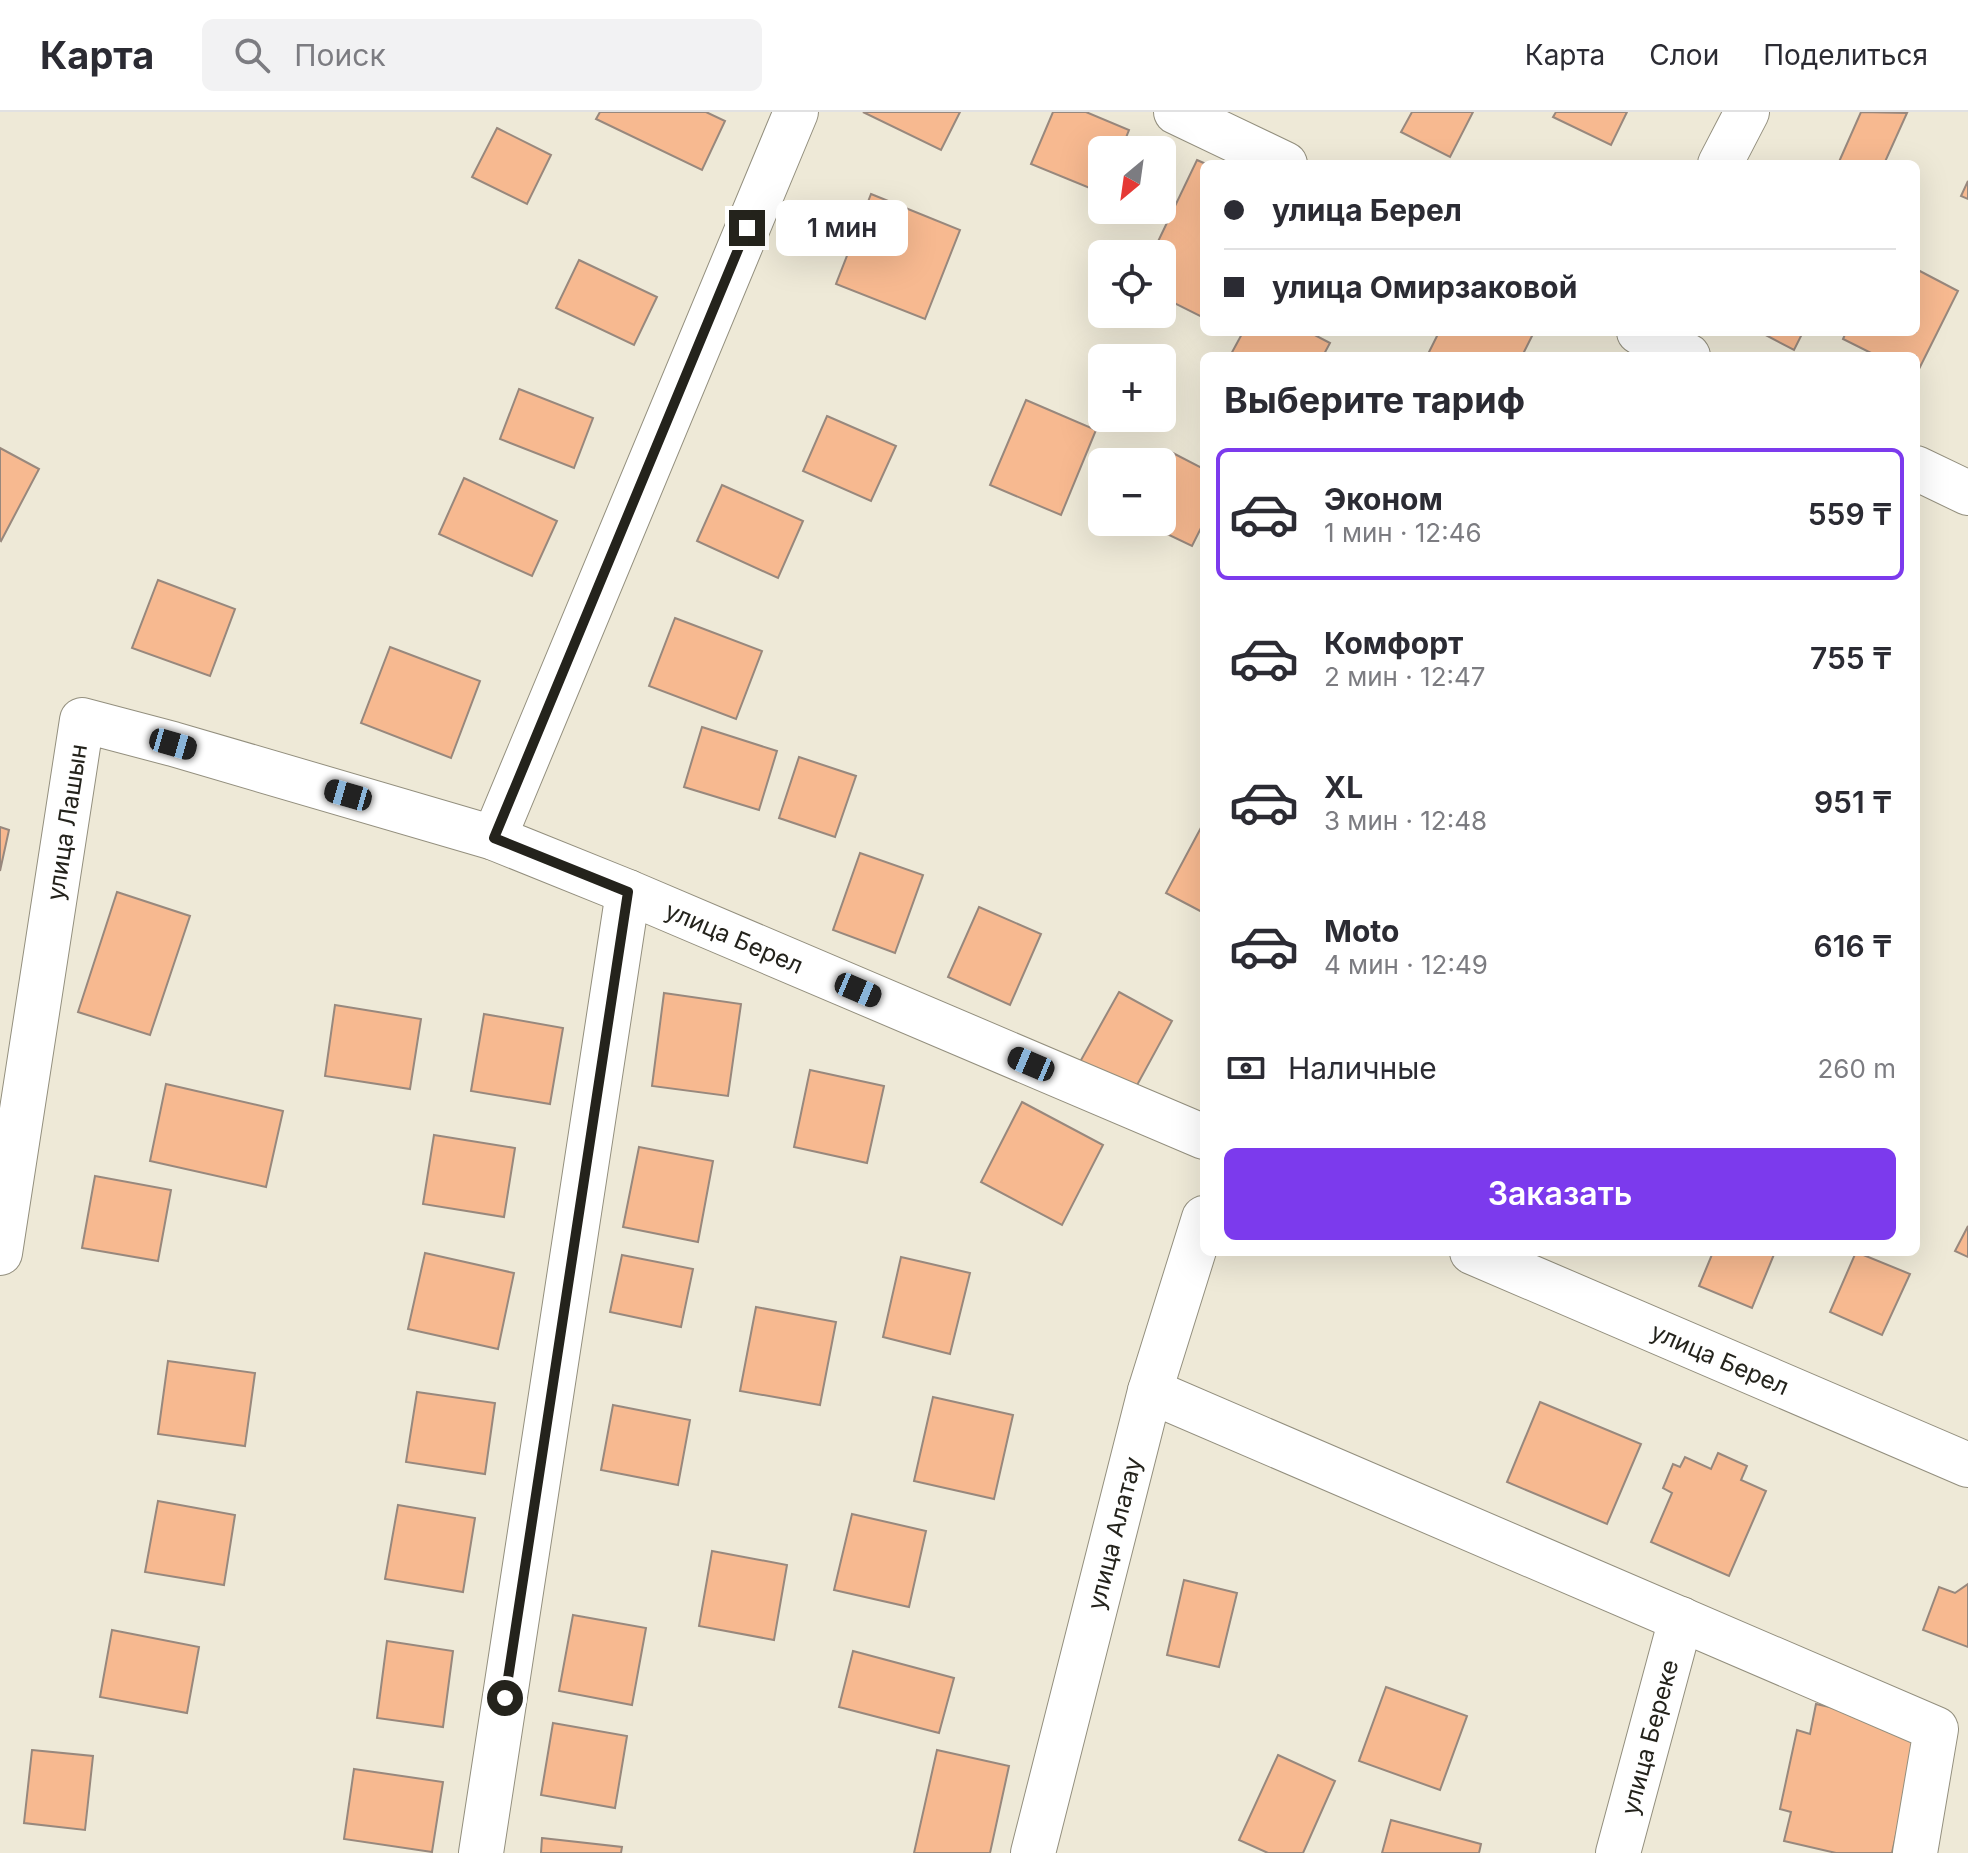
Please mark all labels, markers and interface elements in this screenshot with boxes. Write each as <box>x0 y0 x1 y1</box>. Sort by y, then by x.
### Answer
search box <box>202 19 762 91</box>
text: Карта <box>40 32 154 78</box>
icon: search <box>230 33 274 77</box>
text: Поиск <box>294 37 386 73</box>
text: Карта <box>1525 38 1605 72</box>
text: Слои <box>1649 38 1719 72</box>
text: Поделиться <box>1763 38 1928 72</box>
north arrow <box>1088 136 1176 224</box>
map controls <box>1088 136 1176 536</box>
text: улица Берел <box>1272 192 1462 228</box>
callout: 1 мин <box>775 200 907 256</box>
route end <box>729 210 765 246</box>
text: 1 мин <box>807 212 877 243</box>
button: locate <box>1088 240 1176 328</box>
text: улица Омирзаковой <box>1272 269 1577 305</box>
button: + <box>1088 344 1176 432</box>
text: Выберите тариф <box>1224 378 1525 422</box>
button: − <box>1088 448 1176 536</box>
icon: car <box>1228 478 1300 550</box>
text: Эконом <box>1324 481 1443 517</box>
text: 559 ₸ <box>1808 496 1892 532</box>
text: 1 мин · 12:46 <box>1324 517 1482 548</box>
icon: car <box>1228 622 1300 694</box>
text: Комфорт <box>1324 625 1463 661</box>
text: 755 ₸ <box>1810 640 1892 676</box>
text: 2 мин · 12:47 <box>1324 661 1485 692</box>
car <box>147 726 199 762</box>
street label: улица Лашын <box>40 742 93 902</box>
icon: car <box>1228 766 1300 838</box>
text: XL <box>1324 769 1363 805</box>
car <box>322 777 374 813</box>
text: 951 ₸ <box>1814 784 1892 820</box>
text: 3 мин · 12:48 <box>1324 805 1487 836</box>
street label: улица Берел <box>661 895 808 979</box>
icon: car <box>1228 910 1300 982</box>
text: Moto <box>1324 913 1399 949</box>
text: 616 ₸ <box>1814 928 1892 964</box>
text: 4 мин · 12:49 <box>1324 949 1488 980</box>
car <box>831 970 885 1010</box>
car <box>1004 1044 1058 1084</box>
icon: cash <box>1224 1046 1268 1090</box>
text: Наличные <box>1288 1050 1437 1086</box>
text: 260 m <box>1818 1053 1896 1084</box>
button: Заказать <box>1224 1148 1896 1240</box>
street label: улица Берел <box>1647 1316 1793 1401</box>
street label: улица Алатау <box>1081 1454 1147 1613</box>
street label: улица Береке <box>1614 1656 1684 1818</box>
route start <box>487 1680 523 1716</box>

